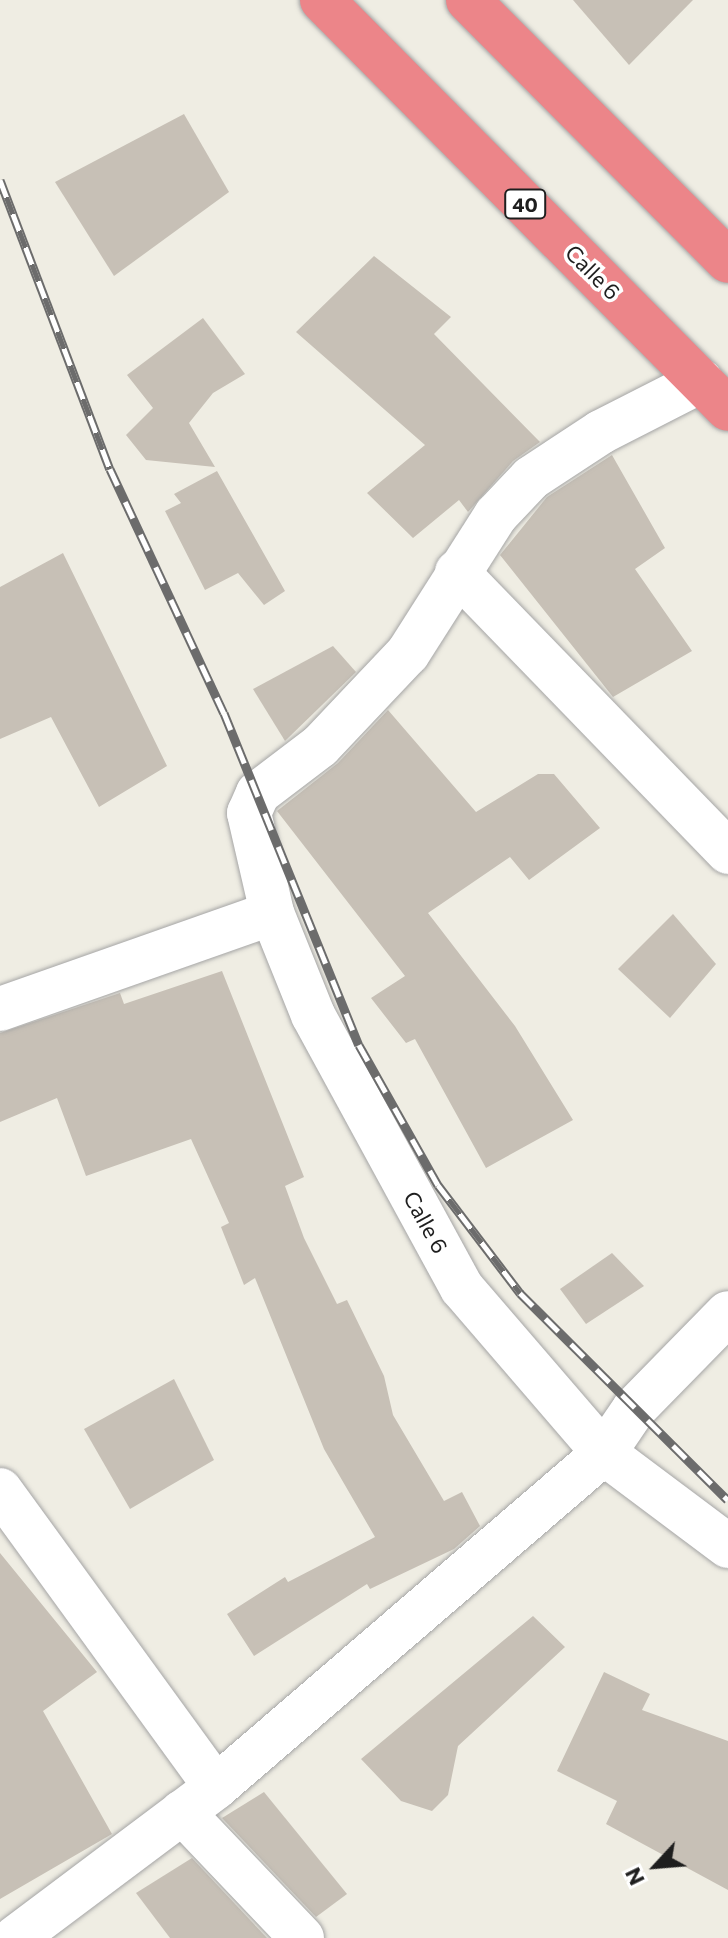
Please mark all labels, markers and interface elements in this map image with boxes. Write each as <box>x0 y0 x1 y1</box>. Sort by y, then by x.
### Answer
road number: 40 <box>503 188 547 220</box>
street label: Calle 6 <box>560 239 626 305</box>
street label: Calle 6 <box>398 1186 454 1258</box>
north arrow <box>616 1826 696 1906</box>
text: N <box>618 1863 650 1890</box>

